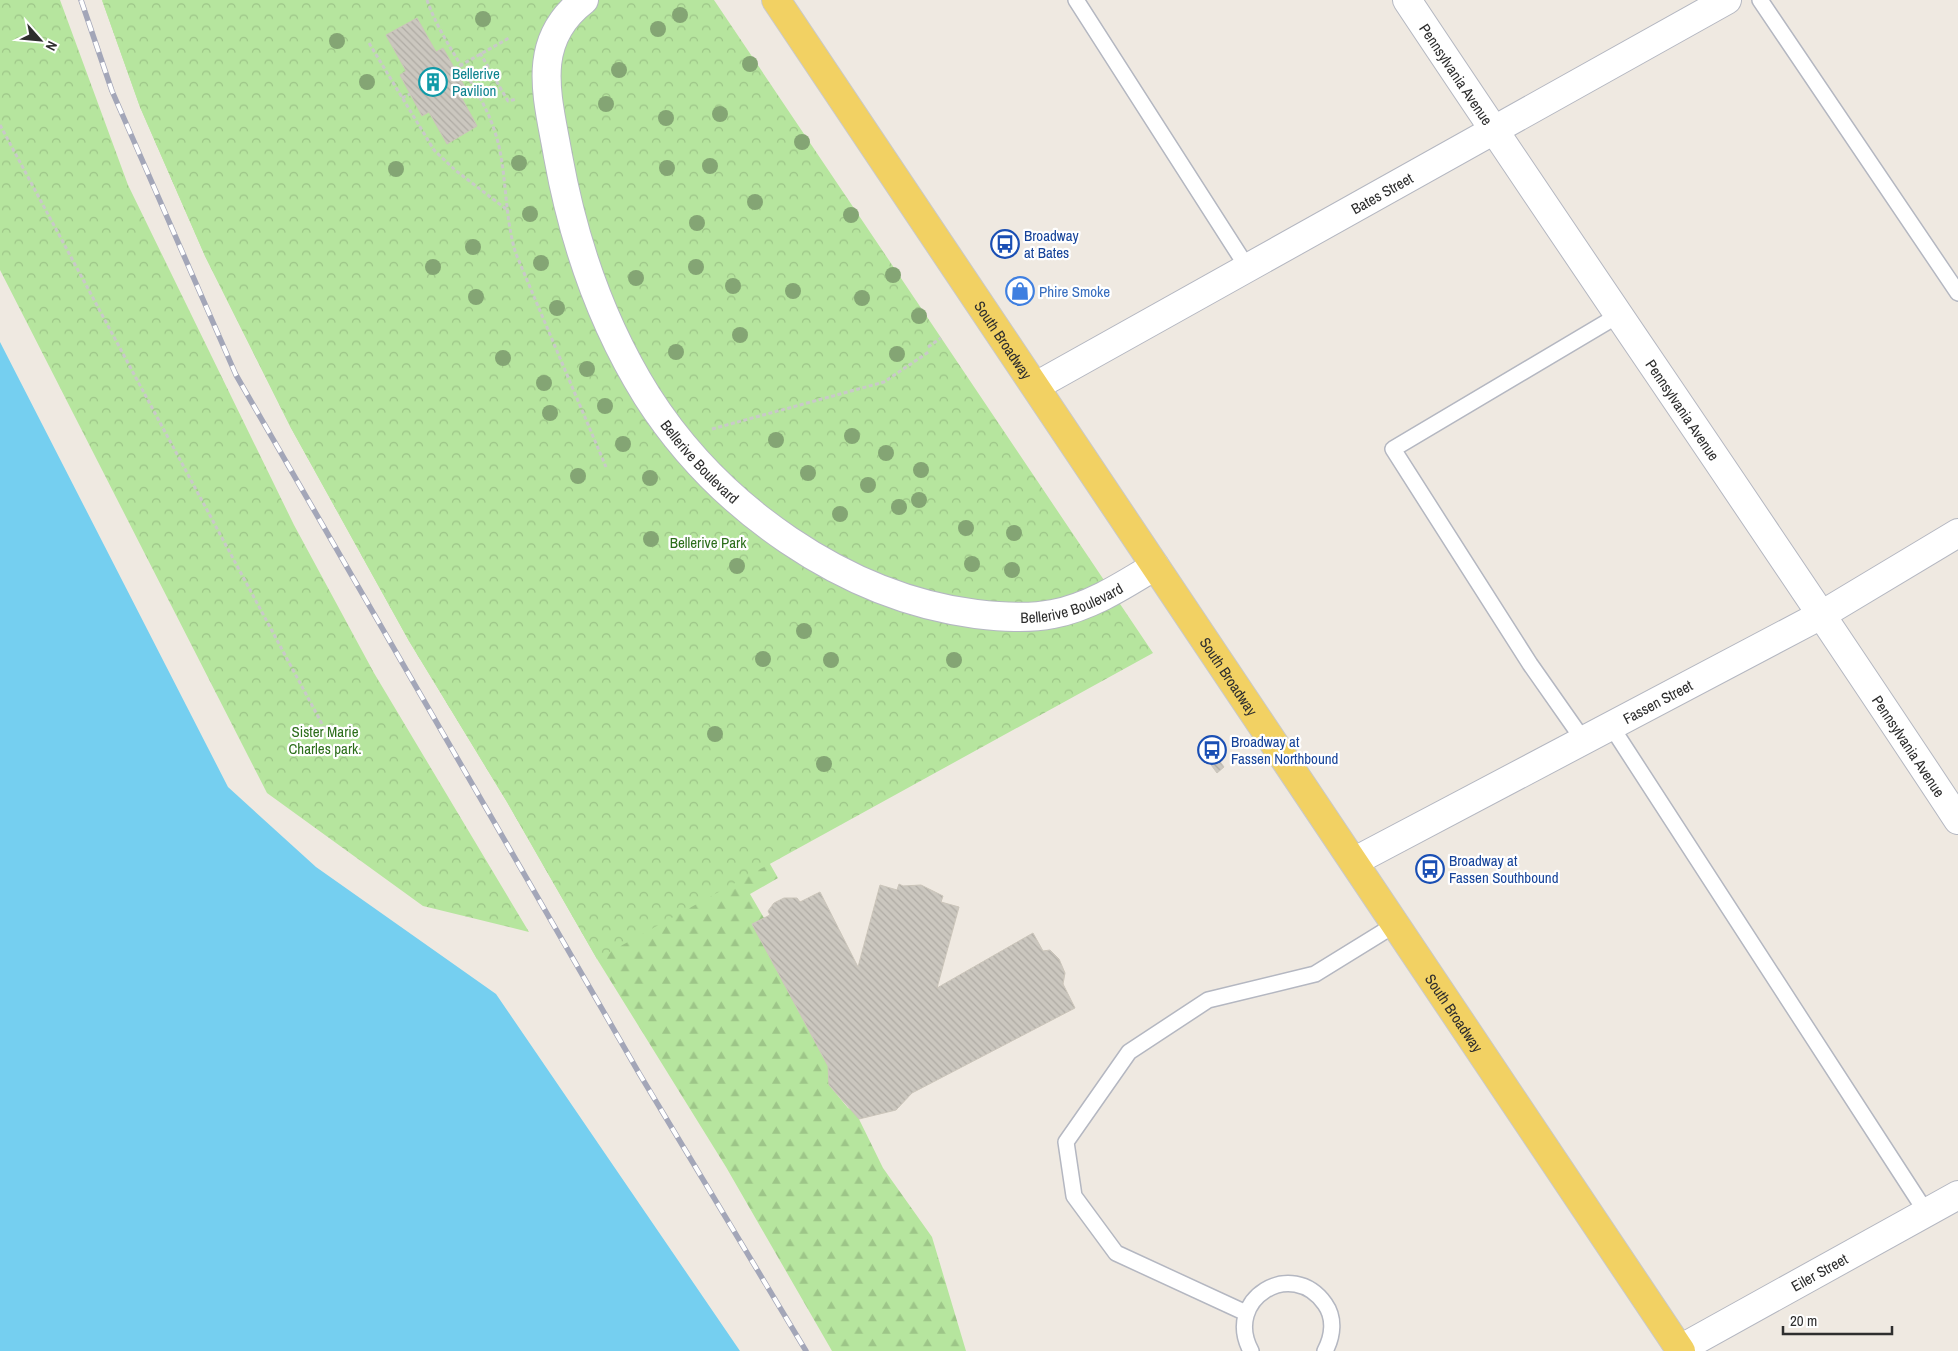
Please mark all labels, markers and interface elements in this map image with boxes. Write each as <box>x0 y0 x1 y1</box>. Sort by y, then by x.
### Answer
north arrow <box>15 15 65 65</box>
street label: Pennsylvania Avenue <box>1415 19 1498 129</box>
text: N <box>42 38 61 54</box>
place label: Bellerive Pavilion <box>452 63 500 101</box>
building icon: Bellerive Pavilion <box>418 67 448 97</box>
street label: Bates Street <box>1347 167 1417 219</box>
place label: Broadway at Bates <box>1024 225 1080 263</box>
bus stop icon: Broadway at Bates <box>990 229 1020 259</box>
shop icon: Phire Smoke <box>1005 276 1035 306</box>
place label: Phire Smoke <box>1039 281 1110 302</box>
street label: South Broadway <box>970 296 1038 384</box>
street label: Pennsylvania Avenue <box>1641 355 1725 465</box>
street label: Bellerive Boulevard <box>656 415 744 508</box>
park label: Bellerive Park <box>670 532 747 553</box>
street label: Bellerive Boulevard <box>1020 577 1126 628</box>
street label: South Broadway <box>1195 633 1263 720</box>
street label: Fassen Street <box>1619 674 1696 728</box>
street label: Pennsylvania Avenue <box>1867 691 1950 801</box>
park label: Sister Marie Charles park. <box>288 721 362 759</box>
place label: Broadway at Fassen Northbound <box>1231 731 1338 769</box>
bus stop icon: Broadway at Fassen Northbound <box>1197 735 1227 765</box>
place label: Broadway at Fassen Southbound <box>1449 850 1559 888</box>
bus stop icon: Broadway at Fassen Southbound <box>1415 854 1445 884</box>
street label: South Broadway <box>1421 969 1489 1057</box>
street label: Eiler Street <box>1787 1248 1852 1296</box>
scale bar <box>1783 1304 1892 1336</box>
text: 20 m <box>1790 1310 1817 1331</box>

